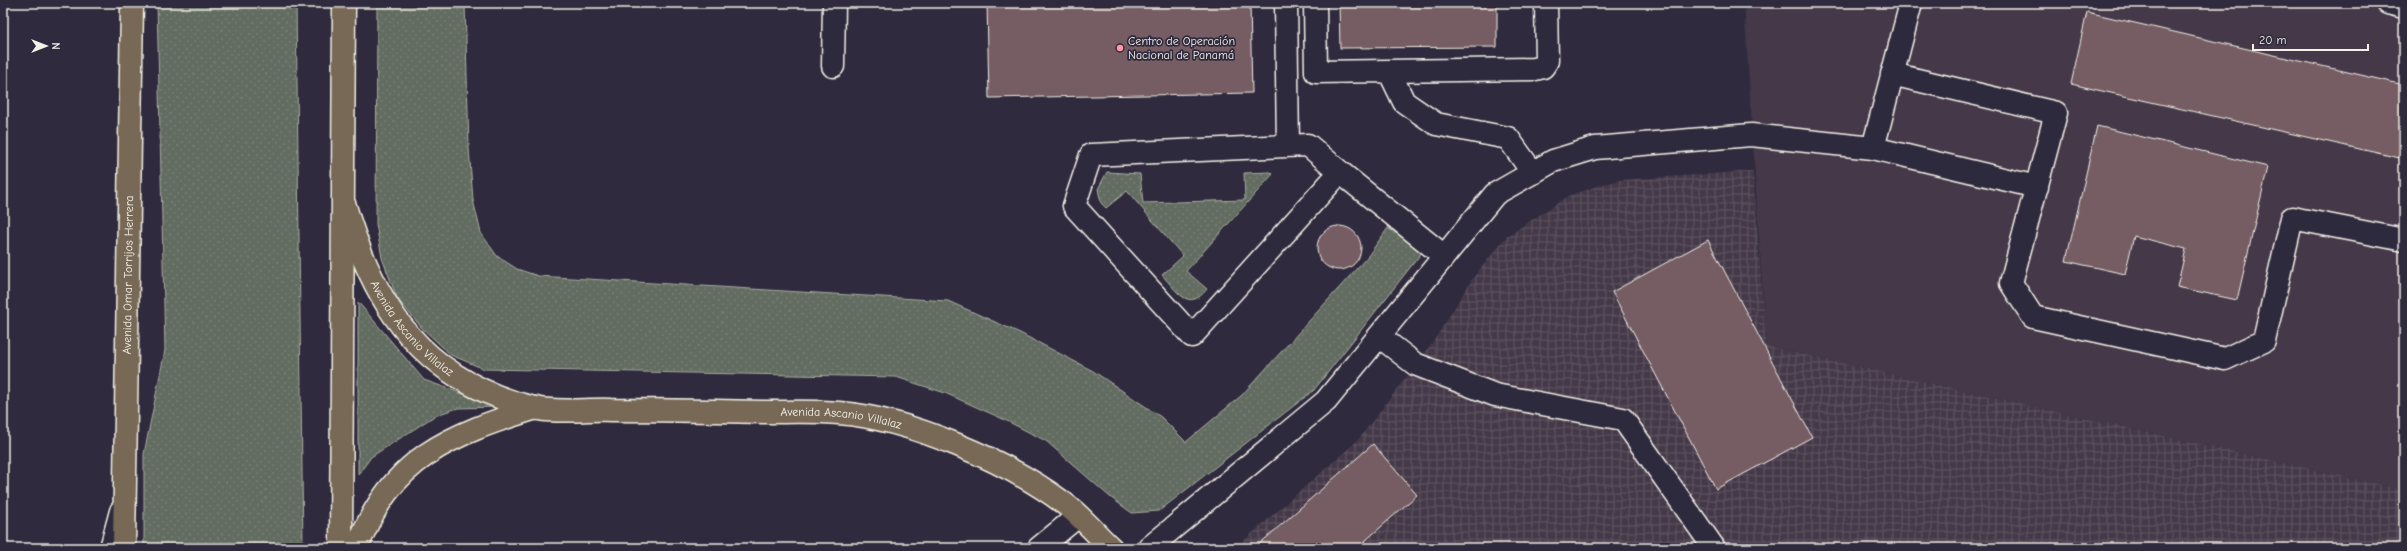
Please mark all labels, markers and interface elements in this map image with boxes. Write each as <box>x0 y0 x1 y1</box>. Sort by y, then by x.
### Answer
north arrow <box>26 26 66 66</box>
scale bar <box>2253 26 2368 52</box>
text: 20 m <box>2259 33 2287 47</box>
place label: Centro de Operación Nacional de Panamá <box>1128 34 1235 62</box>
text: N <box>49 42 62 50</box>
marker: Centro de Operación Nacional de Panamá <box>1115 43 1125 53</box>
street label: Avenida Omar Torrijos Herrera <box>120 195 136 355</box>
street label: Avenida Ascanio Villalaz <box>368 278 457 380</box>
street label: Avenida Ascanio Villalaz <box>780 405 904 432</box>

